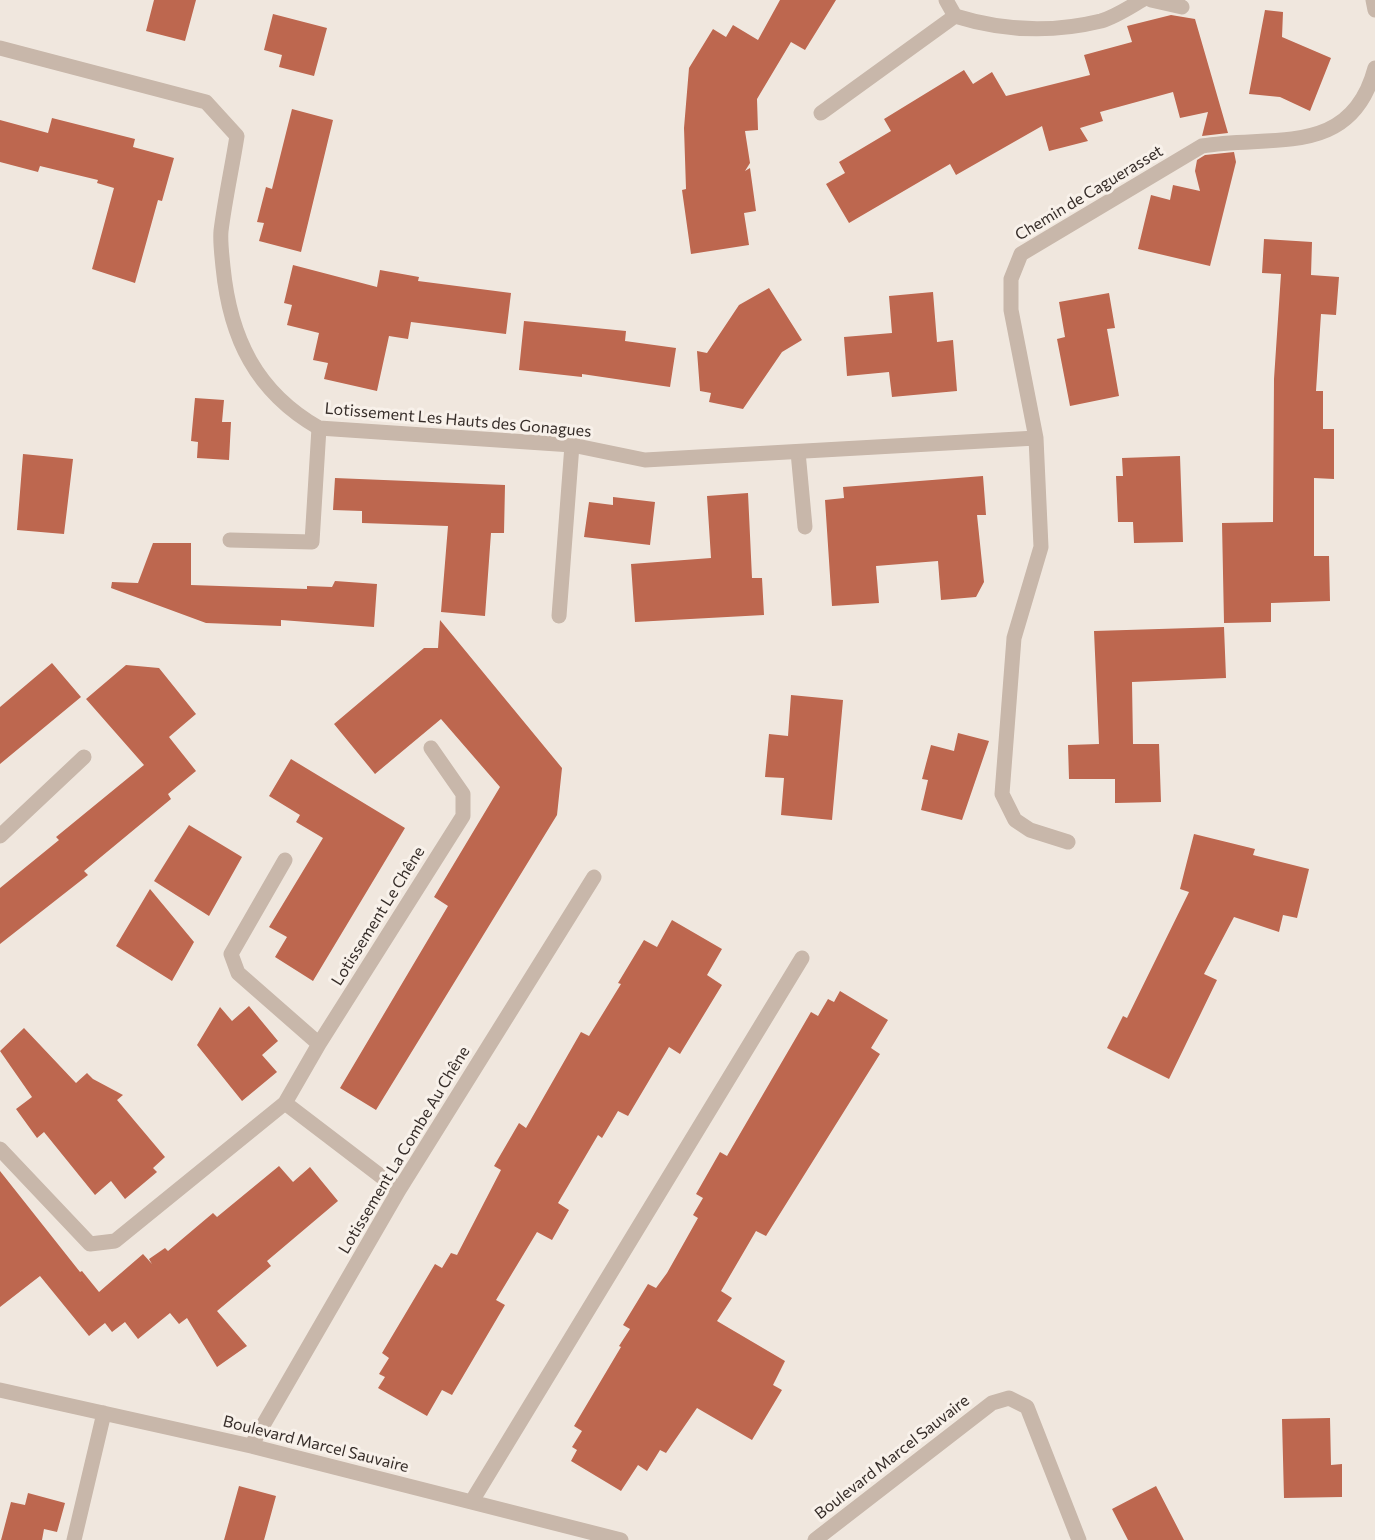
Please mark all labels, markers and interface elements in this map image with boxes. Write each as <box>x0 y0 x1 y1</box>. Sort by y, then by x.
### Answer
street label: Chemin de Caguerasset <box>1012 141 1166 245</box>
street label: Lotissement Les Hauts des Gonagues <box>324 399 592 441</box>
street label: Lotissement Le Chêne <box>327 843 429 989</box>
street label: Lotissement La Combe Au Chêne <box>334 1043 474 1257</box>
street label: Boulevard Marcel Sauvaire <box>811 1391 973 1523</box>
street label: Boulevard Marcel Sauvaire <box>221 1412 411 1476</box>

